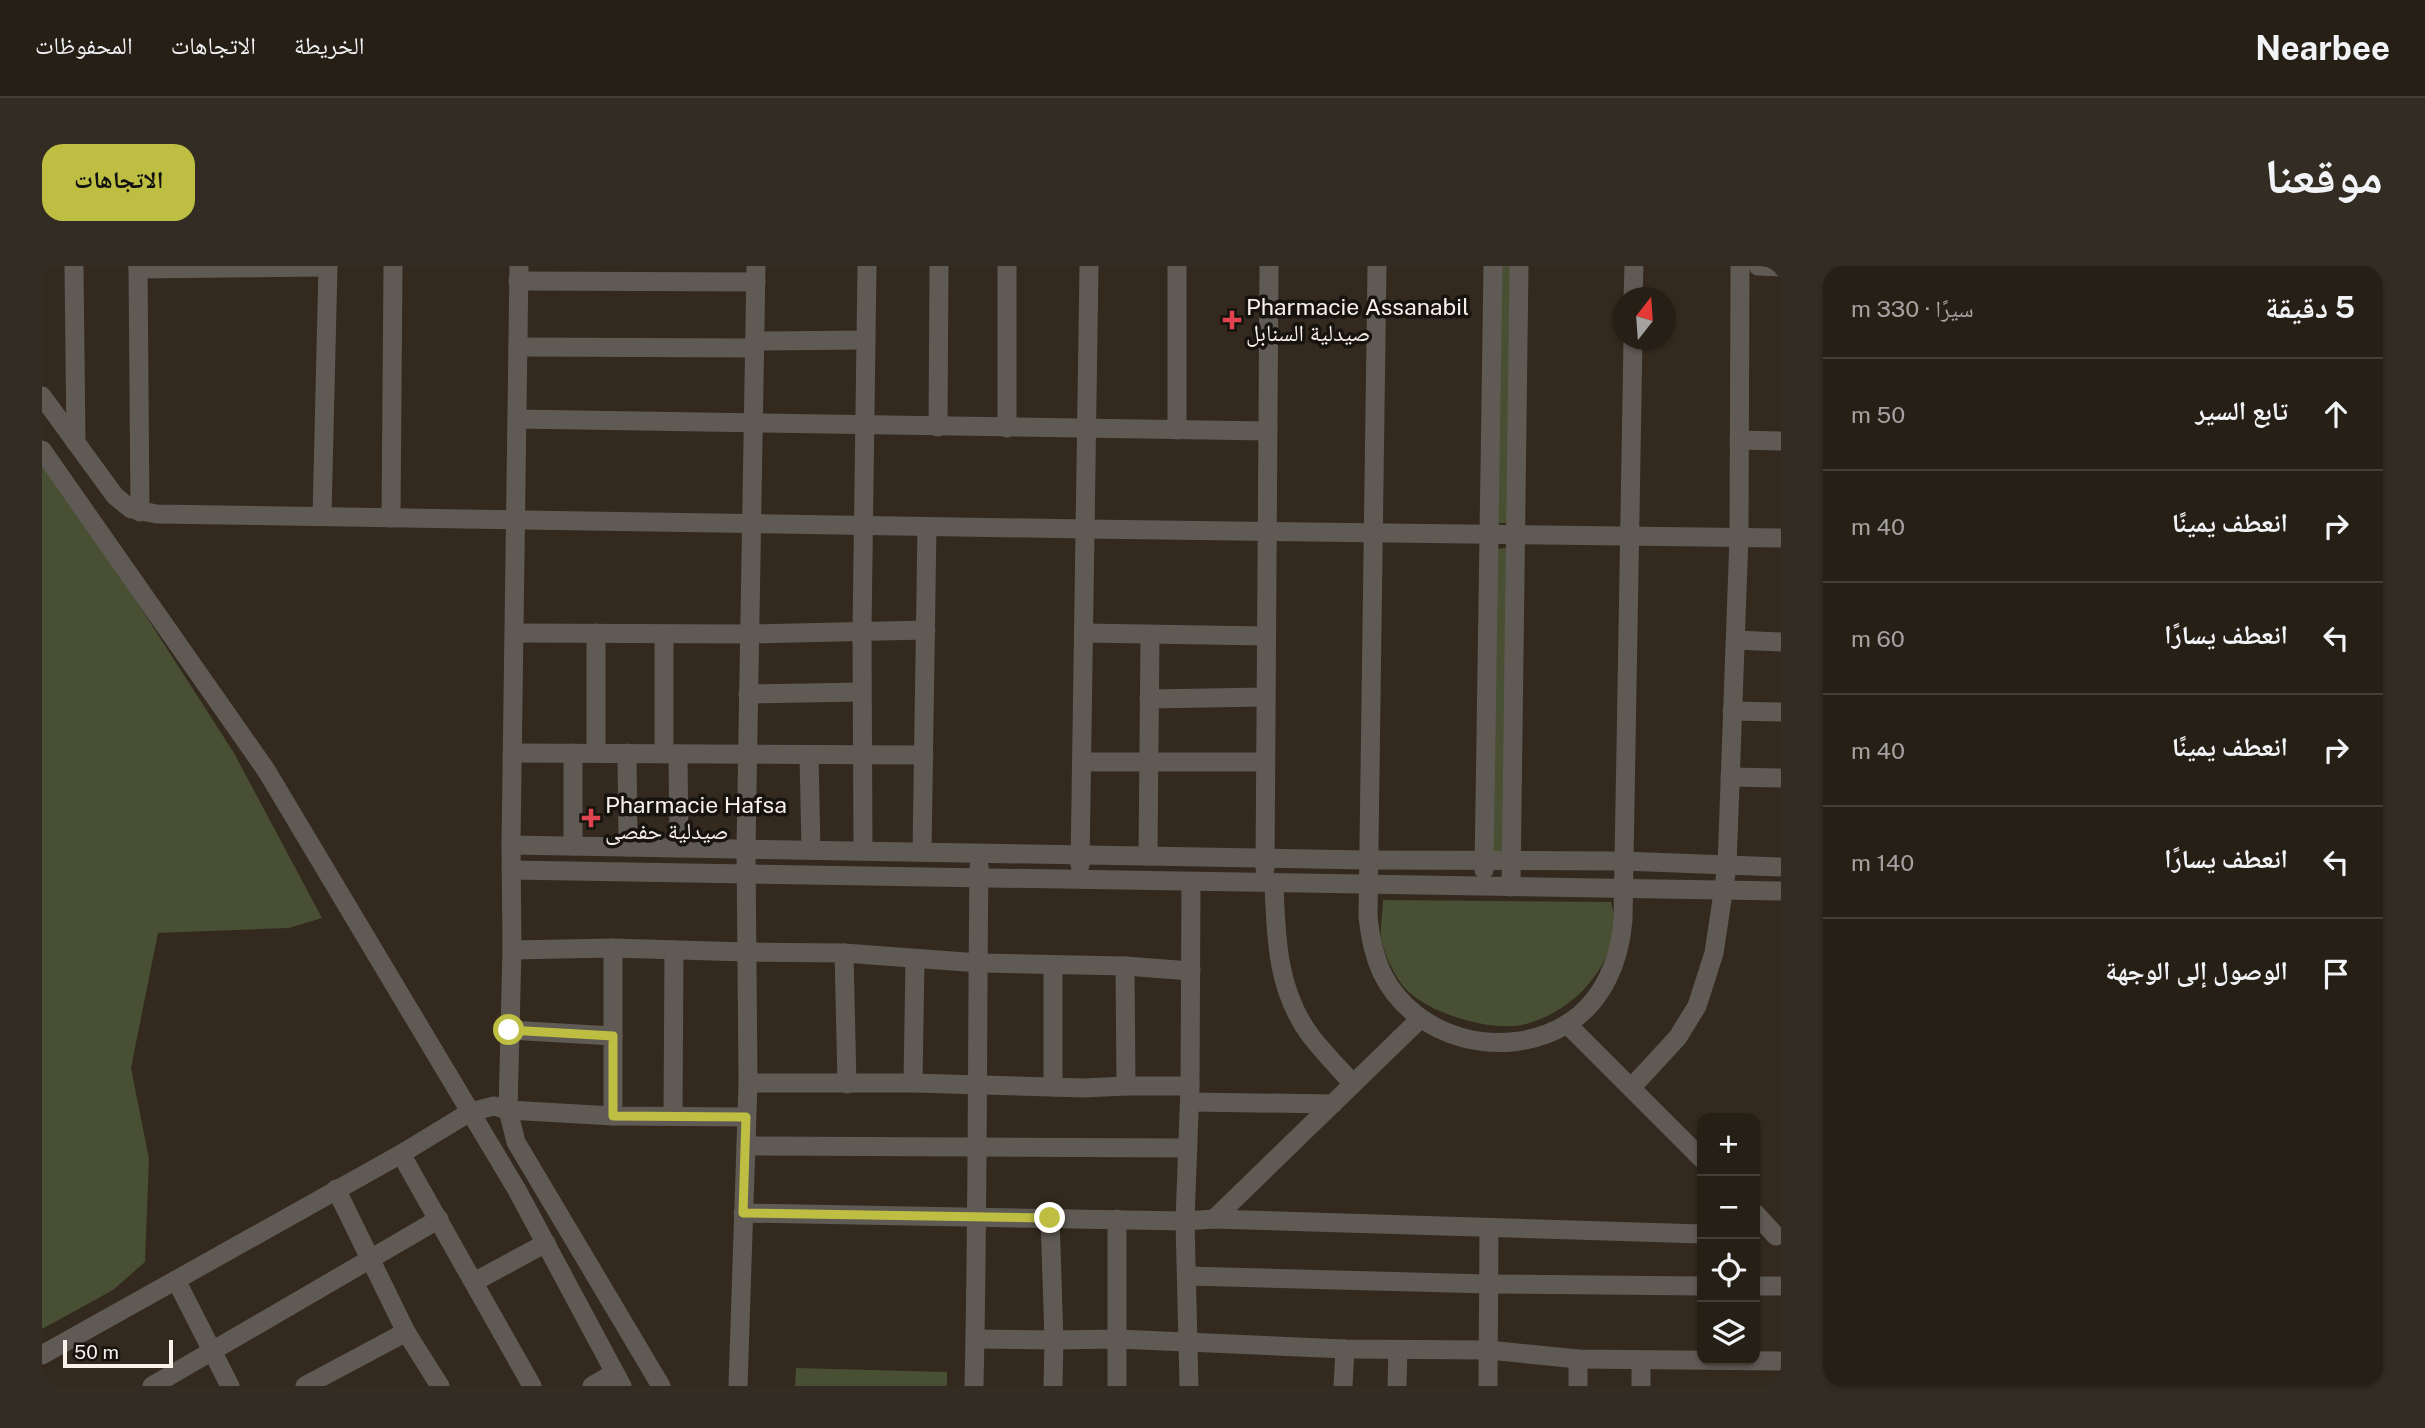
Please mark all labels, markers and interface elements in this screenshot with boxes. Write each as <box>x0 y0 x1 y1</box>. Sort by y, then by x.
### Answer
text: Nearbee <box>2255 29 2390 67</box>
text: المحفوظات <box>35 31 133 59</box>
text: الاتجاهات <box>171 31 256 59</box>
text: الخريطة <box>294 31 365 59</box>
button: الاتجاهات <box>42 144 195 221</box>
text: موقعنا <box>2265 146 2383 204</box>
north arrow <box>1613 287 1676 350</box>
text: 5 دقيقة <box>2265 289 2355 325</box>
place label: Pharmacie Assanabil صيدلية السنابل <box>1246 293 1469 347</box>
text: سيرًا · 330 m <box>1851 295 1974 322</box>
marker: Pharmacie Assanabil صيدلية السنابل <box>1224 312 1240 328</box>
text: تابع السير <box>2195 395 2288 426</box>
icon: ahead <box>2317 395 2355 433</box>
text: 50 m <box>1851 401 1905 428</box>
text: انعطف يمينًا <box>2172 507 2288 538</box>
icon: right <box>2317 507 2355 545</box>
text: 40 m <box>1851 513 1905 540</box>
text: انعطف يسارًا <box>2164 619 2288 650</box>
icon: left <box>2317 619 2355 657</box>
text: 60 m <box>1851 625 1905 652</box>
text: انعطف يمينًا <box>2172 731 2288 762</box>
icon: right <box>2317 731 2355 769</box>
text: 40 m <box>1851 737 1905 764</box>
place label: Pharmacie Hafsa صيدلية حفصى <box>605 791 787 845</box>
marker: Pharmacie Hafsa صيدلية حفصى <box>583 810 599 826</box>
text: انعطف يسارًا <box>2164 843 2288 874</box>
icon: left <box>2317 843 2355 881</box>
text: 140 m <box>1851 849 1914 876</box>
text: الوصول إلى الوجهة <box>2105 955 2288 986</box>
icon: arrive <box>2317 955 2355 993</box>
route start <box>493 1014 524 1045</box>
map controls <box>1697 1113 1760 1365</box>
button: + <box>1697 1113 1760 1176</box>
button: − <box>1697 1176 1760 1239</box>
route end <box>1034 1202 1065 1233</box>
button: locate <box>1697 1239 1760 1302</box>
button: layers <box>1697 1302 1760 1365</box>
scale bar <box>63 1337 173 1369</box>
text: 50 m <box>74 1341 119 1363</box>

